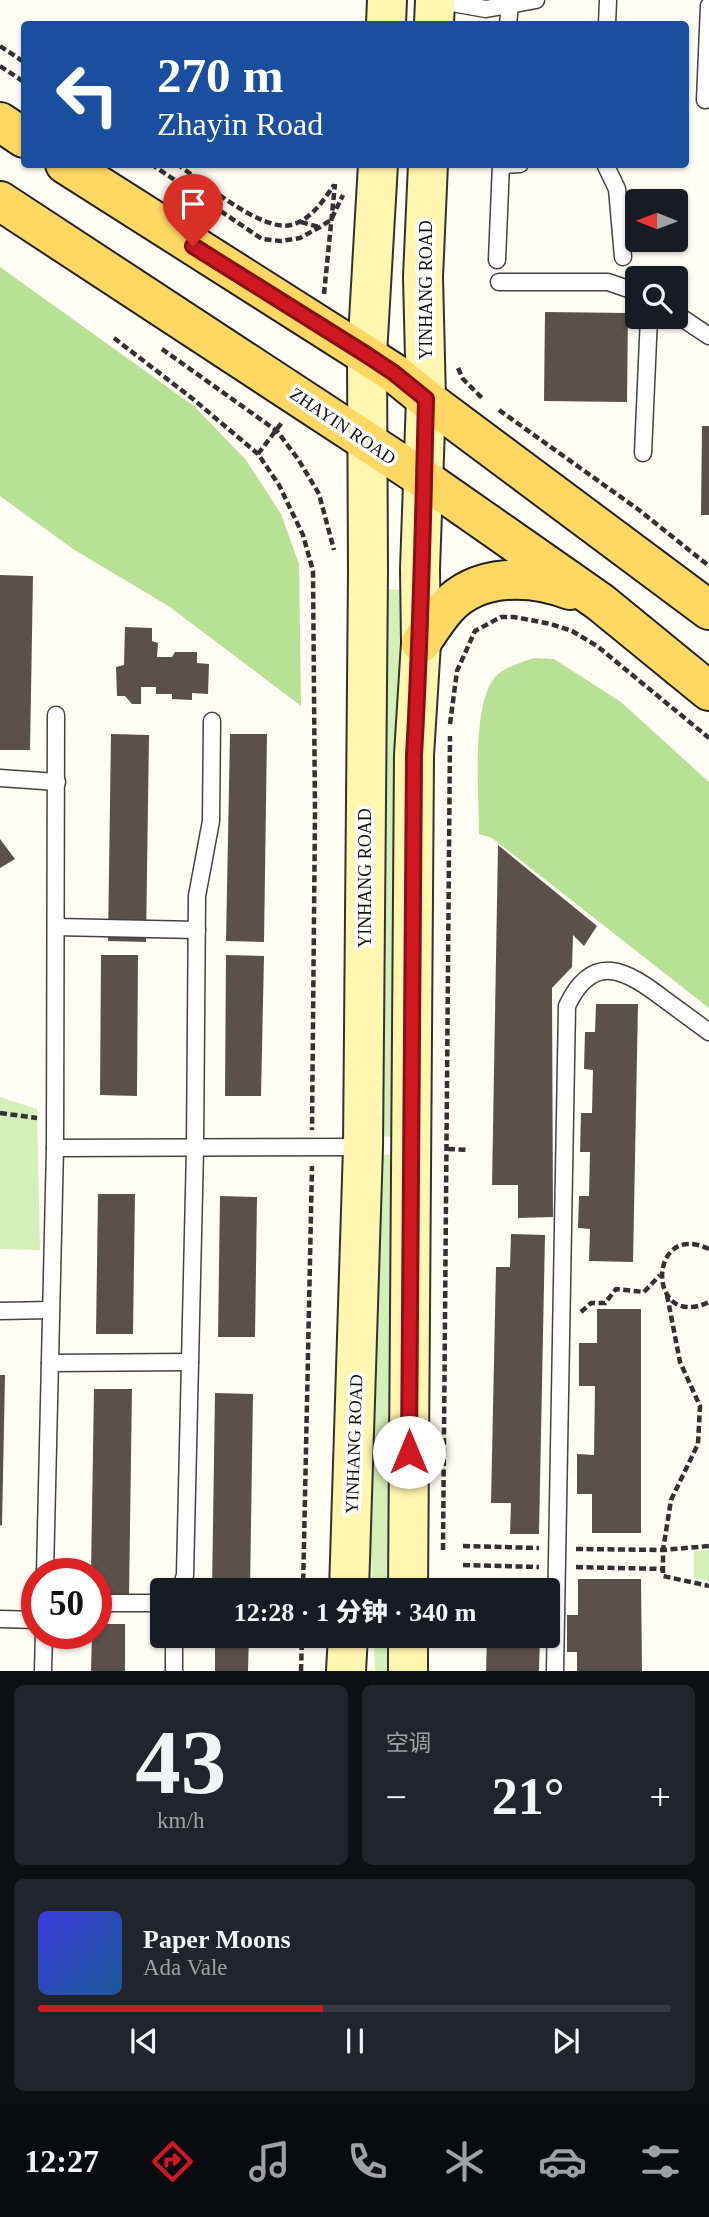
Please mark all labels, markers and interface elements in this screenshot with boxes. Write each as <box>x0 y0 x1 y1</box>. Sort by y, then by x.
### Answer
text: 270 m <box>157 48 284 103</box>
icon: left <box>42 49 133 140</box>
text: Zhayin Road <box>157 106 323 142</box>
pin <box>163 174 223 246</box>
icon: arrive <box>174 185 212 223</box>
north arrow <box>625 189 688 252</box>
map controls <box>625 189 688 329</box>
street label: YINHANG ROAD <box>416 220 436 360</box>
button: search <box>625 266 688 329</box>
street label: ZHAYIN ROAD <box>286 383 400 469</box>
street label: YINHANG ROAD <box>355 808 375 948</box>
street label: YINHANG ROAD <box>342 1374 366 1514</box>
position arrow <box>372 1415 446 1489</box>
speed limit sign: 50 <box>21 1558 112 1649</box>
text: 12:28 · 1 分钟 · 340 m <box>234 1598 476 1627</box>
text: 43 <box>135 1712 226 1813</box>
text: 空调 <box>386 1731 432 1756</box>
text: 21° <box>492 1768 565 1825</box>
text: − <box>386 1776 407 1818</box>
text: + <box>650 1776 671 1818</box>
text: km/h <box>157 1808 204 1833</box>
text: Paper Moons <box>143 1925 291 1954</box>
text: Ada Vale <box>143 1955 228 1980</box>
icon: previous <box>125 2022 163 2060</box>
icon: pause <box>336 2022 374 2060</box>
icon: next <box>547 2022 585 2060</box>
icon: directions <box>148 2137 197 2186</box>
icon: music <box>245 2137 294 2186</box>
icon: phone <box>343 2137 392 2186</box>
icon: climate <box>440 2137 489 2186</box>
icon: car <box>538 2137 587 2186</box>
icon: filters <box>636 2137 685 2186</box>
text: 12:27 <box>24 2143 99 2179</box>

